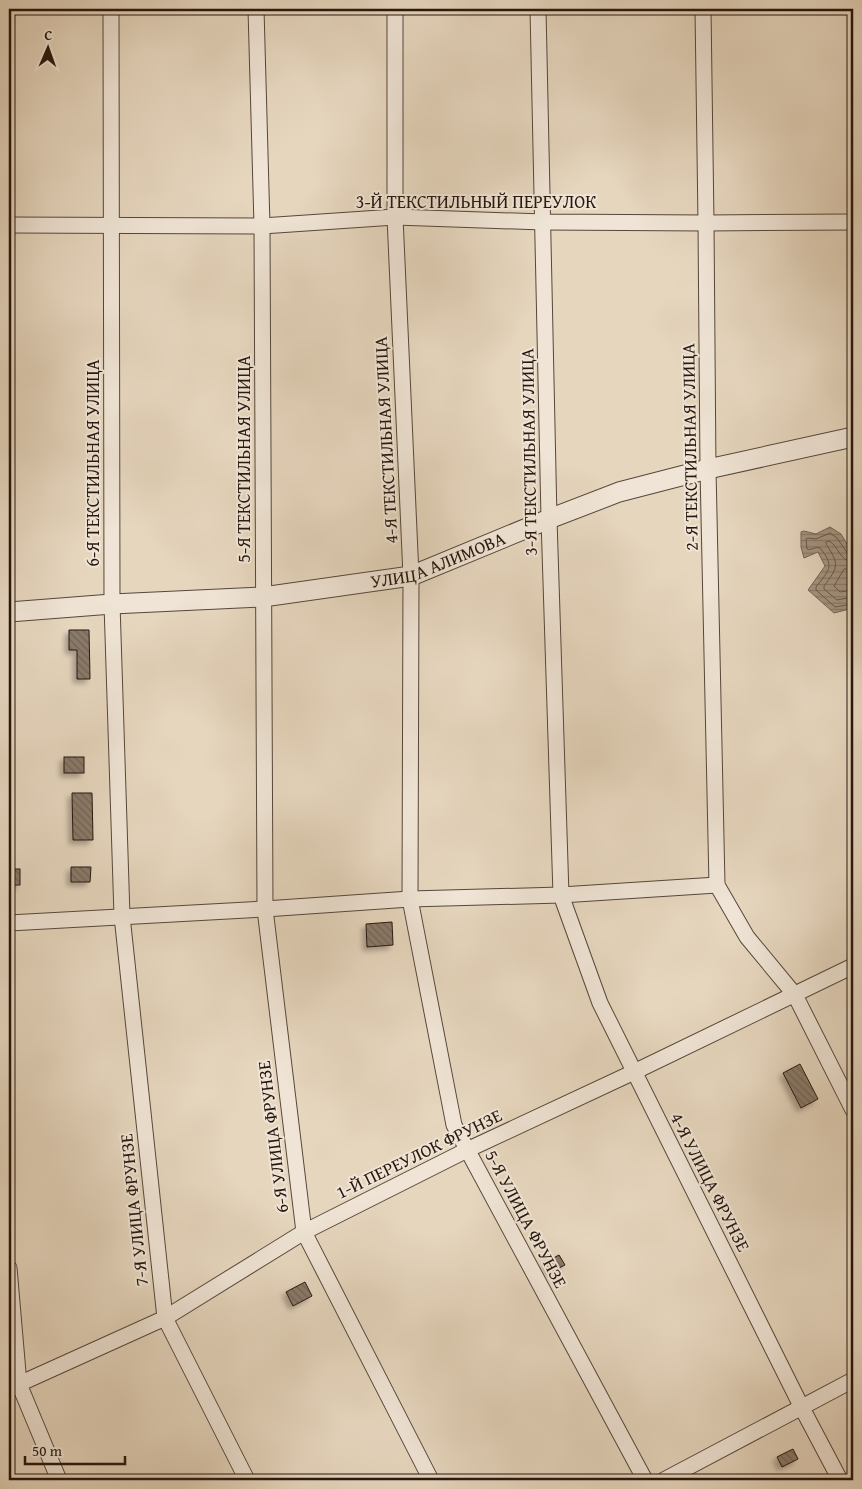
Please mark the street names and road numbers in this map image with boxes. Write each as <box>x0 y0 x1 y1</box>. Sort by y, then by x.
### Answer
street label: 3-Й ТЕКСТИЛЬНЫЙ ПЕРЕУЛОК <box>356 188 596 215</box>
street label: 4-Я ТЕКСТИЛЬНАЯ УЛИЦА <box>367 336 404 544</box>
street label: 2-Я ТЕКСТИЛЬНАЯ УЛИЦА <box>674 343 705 551</box>
street label: 3-Я ТЕКСТИЛЬНАЯ УЛИЦА <box>513 348 544 556</box>
street label: 5-Я ТЕКСТИЛЬНАЯ УЛИЦА <box>230 355 257 563</box>
street label: 6-Я ТЕКСТИЛЬНАЯ УЛИЦА <box>79 359 106 567</box>
street label: УЛИЦА АЛИМОВА <box>369 525 509 595</box>
street label: 6-Я УЛИЦА ФРУНЗЕ <box>250 1059 295 1215</box>
street label: 1-Й ПЕРЕУЛОК ФРУНЗЕ <box>331 1102 506 1205</box>
street label: 4-Я УЛИЦА ФРУНЗЕ <box>664 1107 757 1256</box>
street label: 7-Я УЛИЦА ФРУНЗЕ <box>112 1133 155 1288</box>
street label: 5-Я УЛИЦА ФРУНЗЕ <box>479 1145 574 1293</box>

